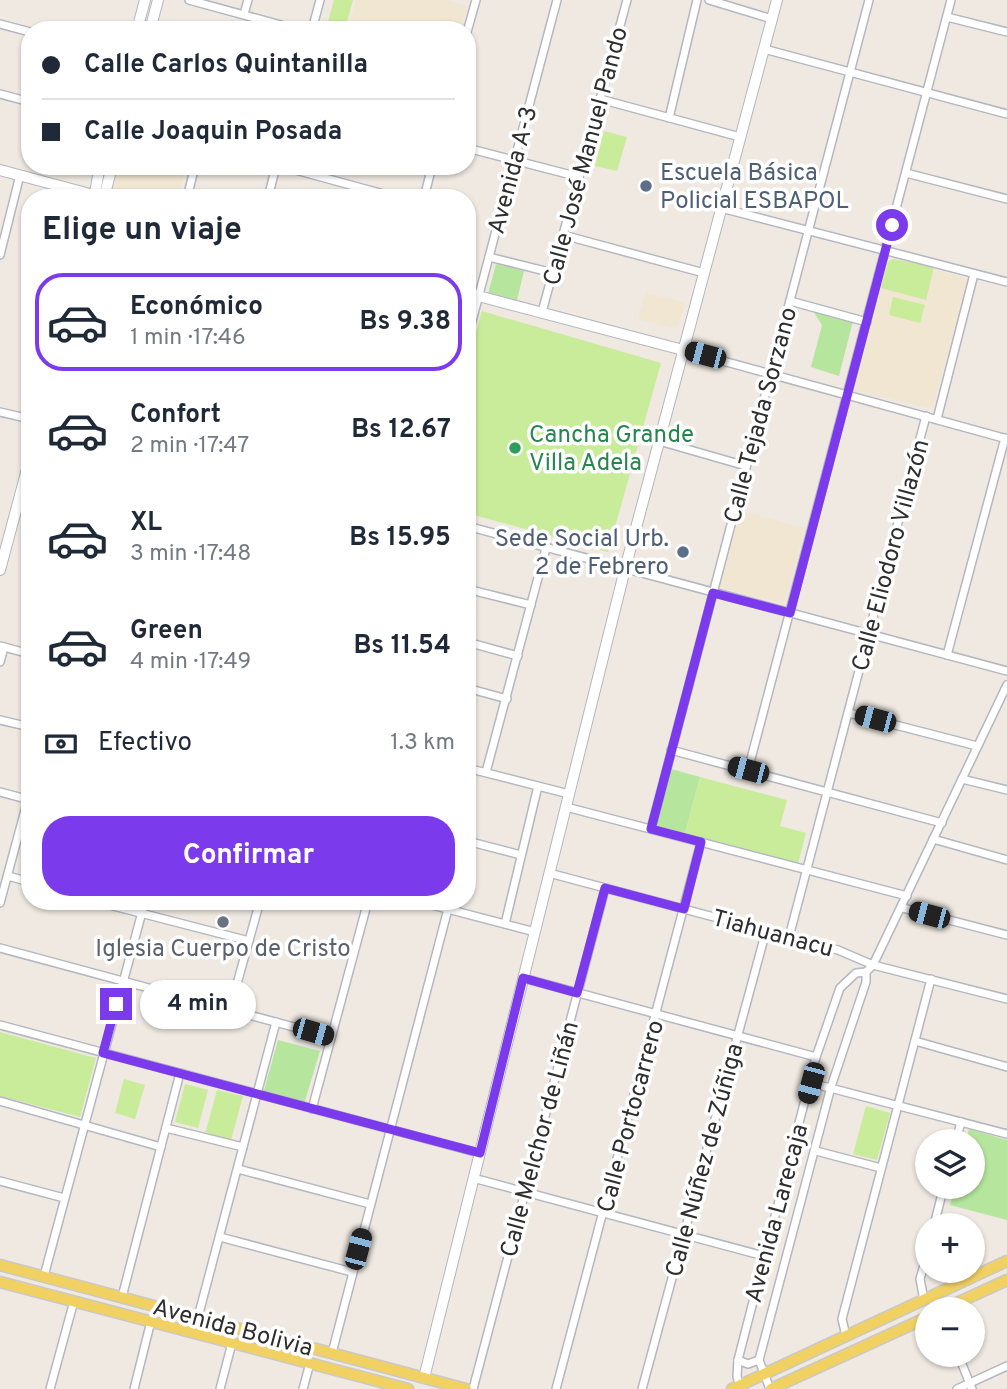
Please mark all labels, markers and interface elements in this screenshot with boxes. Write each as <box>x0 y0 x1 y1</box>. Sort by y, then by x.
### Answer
street label: Calle José Manuel Pando <box>538 24 636 289</box>
text: Calle Carlos Quintanilla <box>84 49 368 82</box>
street label: Avenida A-3 <box>483 103 545 238</box>
text: Calle Joaquin Posada <box>84 116 342 149</box>
place label: Escuela Básica Policial ESBAPOL <box>660 159 849 217</box>
marker: Escuela Básica Policial ESBAPOL <box>638 178 654 194</box>
route start <box>876 209 908 241</box>
text: Elige un viaje <box>42 211 242 251</box>
icon: car <box>46 291 109 354</box>
text: Económico <box>130 291 263 324</box>
street label: Calle Tejada Sorzano <box>719 304 805 527</box>
text: Bs 9.38 <box>360 306 451 339</box>
text: 1 min · 17:46 <box>130 324 246 353</box>
car <box>682 339 729 371</box>
icon: car <box>46 399 109 462</box>
text: Confort <box>130 399 221 432</box>
text: Bs 12.67 <box>351 414 451 447</box>
place label: Cancha Grande Villa Adela <box>529 421 694 479</box>
text: 2 min · 17:47 <box>130 432 249 461</box>
street label: Calle Eliodoro Villazón <box>846 436 937 675</box>
marker: Cancha Grande Villa Adela <box>507 440 523 456</box>
icon: car <box>46 507 109 570</box>
text: XL <box>130 507 162 540</box>
text: Bs 15.95 <box>349 522 451 555</box>
place label: Sede Social Urb. 2 de Febrero <box>495 525 669 583</box>
text: 3 min · 17:48 <box>130 540 251 569</box>
marker: Sede Social Urb. 2 de Febrero <box>675 544 691 560</box>
icon: car <box>46 615 109 678</box>
text: Green <box>130 615 203 648</box>
text: Bs 11.54 <box>353 630 451 663</box>
text: 4 min · 17:49 <box>130 648 251 677</box>
car <box>852 703 899 735</box>
icon: cash <box>42 725 80 763</box>
text: Efectivo <box>98 727 192 760</box>
text: 1.3 km <box>390 729 455 758</box>
car <box>725 754 772 786</box>
button: Confirmar <box>42 816 455 896</box>
car <box>906 899 953 931</box>
street label: Tiahuanacu <box>708 904 837 966</box>
marker: Iglesia Cuerpo de Cristo <box>215 914 231 930</box>
place label: Iglesia Cuerpo de Cristo <box>95 935 351 965</box>
callout: 4 min <box>140 979 256 1028</box>
route end <box>100 988 132 1020</box>
text: 4 min <box>168 990 228 1019</box>
car <box>290 1016 337 1048</box>
street label: Calle Portocarrero <box>592 1017 672 1216</box>
street label: Calle Melchor de Liñán <box>495 1018 587 1261</box>
street label: Calle Núñez de Zúñiga <box>660 1040 752 1281</box>
car <box>796 1060 827 1106</box>
street label: Avenida Larecaja <box>740 1121 816 1306</box>
map controls <box>915 1129 985 1367</box>
button: layers <box>915 1129 985 1199</box>
button: + <box>915 1213 985 1283</box>
car <box>343 1226 374 1272</box>
street label: Avenida Bolivia <box>149 1293 316 1365</box>
button: − <box>915 1297 985 1367</box>

